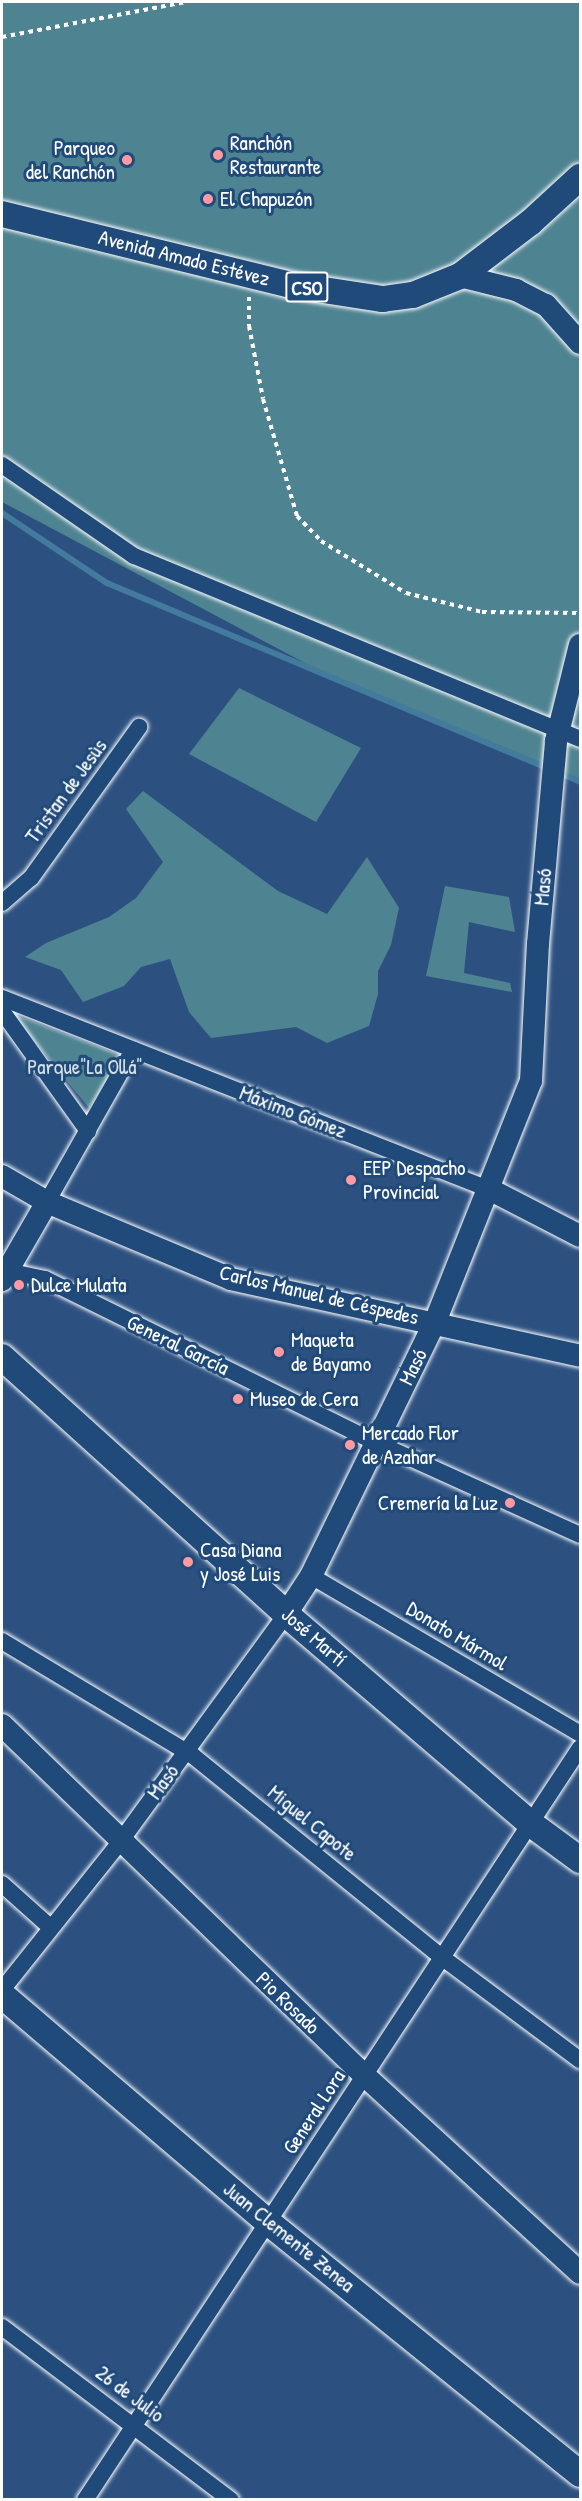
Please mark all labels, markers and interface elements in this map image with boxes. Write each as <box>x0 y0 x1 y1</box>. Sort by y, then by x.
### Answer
place label: Ranchón Restaurante <box>230 130 321 180</box>
place label: Parqueo del Ranchón <box>26 135 115 185</box>
marker: Ranchón Restaurante <box>211 148 225 162</box>
marker: Parqueo del Ranchón <box>120 153 134 167</box>
place label: El Chapuzón <box>220 186 313 212</box>
marker: El Chapuzón <box>201 192 215 206</box>
street label: Avenida Amado Estévez <box>96 225 272 291</box>
road number: CSO <box>284 270 330 304</box>
street label: Tristan de Jesùs <box>20 734 112 848</box>
street label: Masó <box>529 867 557 907</box>
park label: Parque"La Ollá" <box>27 1054 143 1080</box>
street label: Máximo Gómez <box>236 1080 350 1144</box>
place label: EEP Despacho Provincial <box>363 1155 466 1205</box>
marker: EEP Despacho Provincial <box>344 1173 358 1187</box>
street label: Carlos Manuel de Céspedes <box>217 1260 421 1330</box>
place label: Dulce Mulata <box>31 1272 126 1298</box>
marker: Dulce Mulata <box>12 1278 26 1292</box>
street label: General García <box>123 1309 233 1381</box>
place label: Maqueta de Bayamo <box>291 1327 371 1377</box>
marker: Maqueta de Bayamo <box>272 1345 286 1359</box>
street label: Masó <box>394 1345 432 1389</box>
place label: Museo de Cera <box>250 1386 358 1412</box>
marker: Museo de Cera <box>231 1392 245 1406</box>
place label: Mercado Flor de Azahar <box>362 1420 459 1470</box>
marker: Mercado Flor de Azahar <box>343 1438 357 1452</box>
place label: Cremería la Luz <box>378 1490 498 1516</box>
marker: Cremería la Luz <box>503 1496 517 1510</box>
place label: Casa Diana y José Luis <box>200 1537 282 1587</box>
marker: Casa Diana y José Luis <box>181 1555 195 1569</box>
street label: Donato Mármol <box>402 1596 512 1676</box>
street label: José Martí <box>276 1602 352 1672</box>
street label: Masó <box>142 1760 184 1804</box>
street label: Miguel Capote <box>263 1780 361 1866</box>
street label: Pio Rosado <box>251 1966 325 2040</box>
street label: General Lora <box>277 2065 351 2159</box>
street label: Juan Clemente Zenea <box>218 2176 360 2298</box>
street label: 26 de Julio <box>91 2360 169 2428</box>

